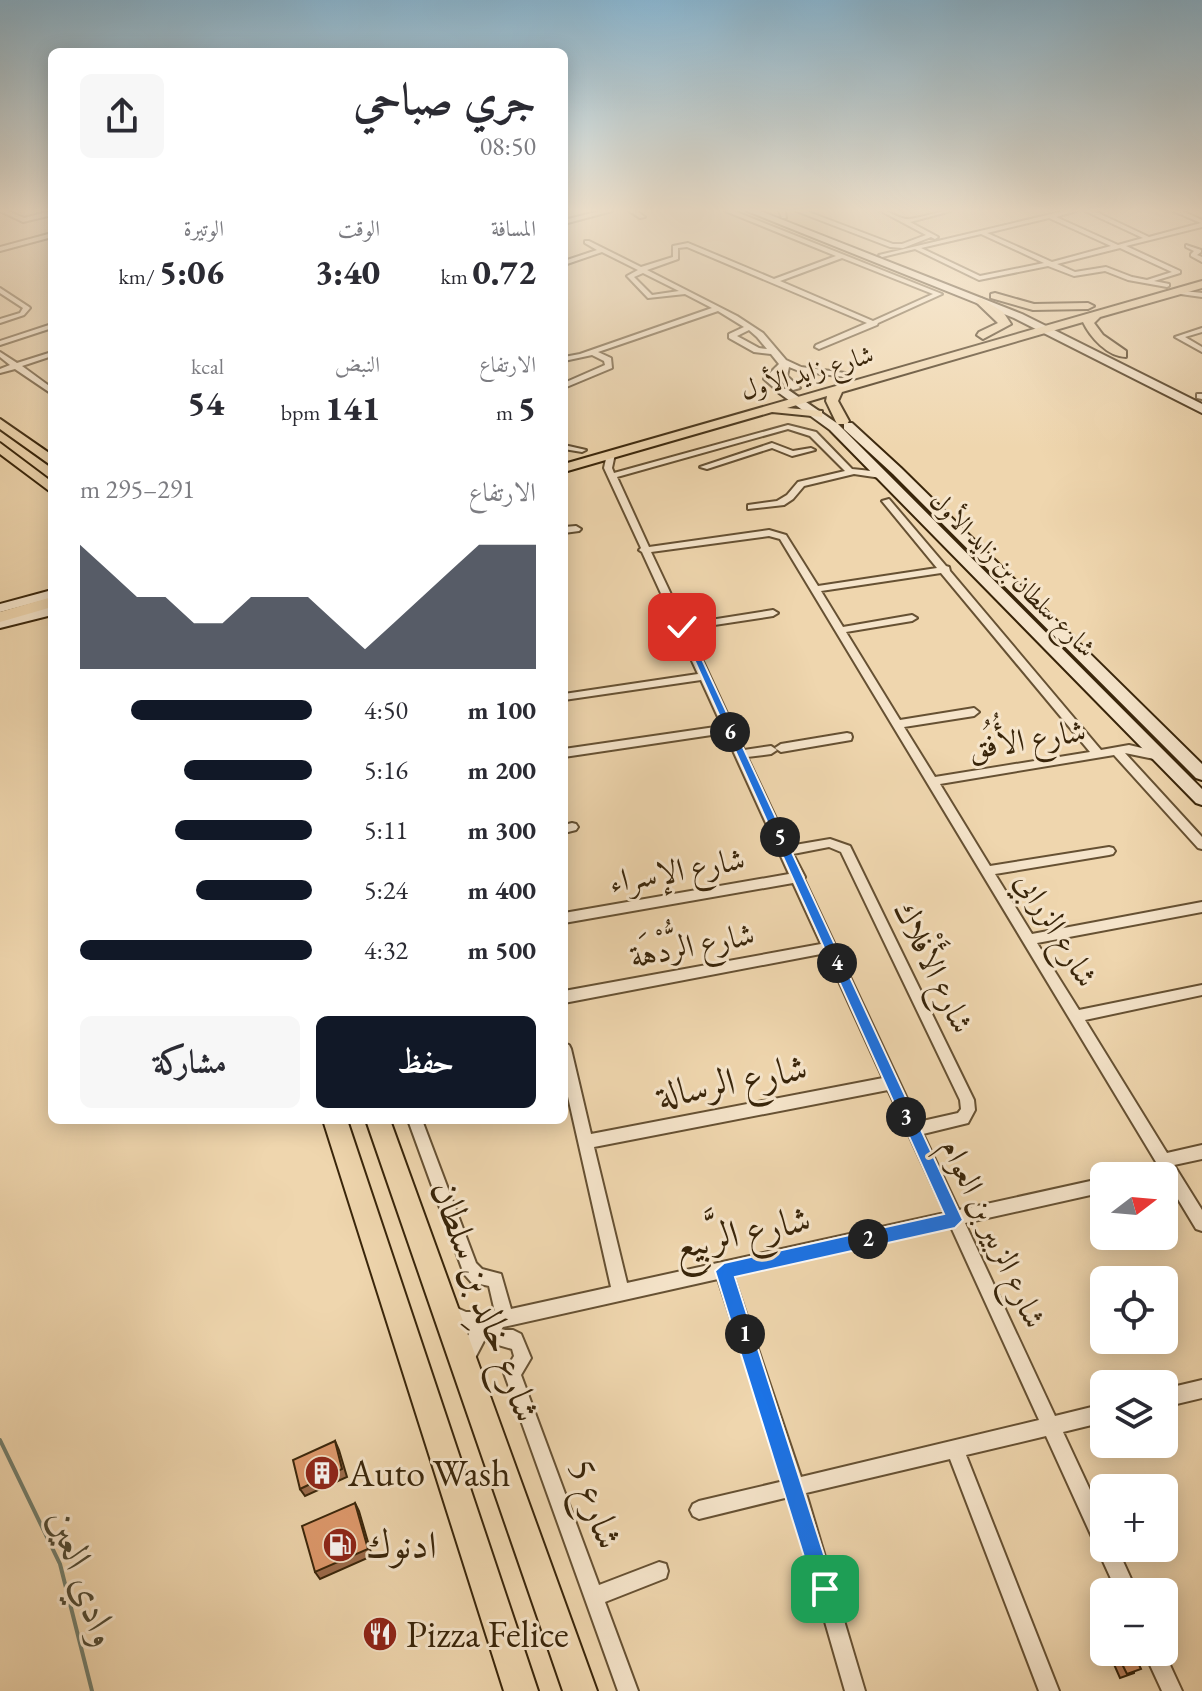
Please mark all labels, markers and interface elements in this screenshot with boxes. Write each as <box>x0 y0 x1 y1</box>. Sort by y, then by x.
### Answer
text: جري صباحي <box>353 70 536 127</box>
button: share <box>80 74 164 158</box>
text: 08:50 <box>480 129 536 163</box>
text: الوتيرة <box>183 214 224 243</box>
text: الوقت <box>338 214 380 243</box>
text: المسافة <box>491 214 536 243</box>
text: 5:06 <box>159 250 224 294</box>
text: 3:40 <box>315 250 380 294</box>
text: 0.72 <box>472 250 536 294</box>
text: /km <box>118 262 159 291</box>
text: km <box>441 262 472 291</box>
street label: شارع زايد الأول <box>736 336 879 412</box>
text: النبض <box>335 350 380 379</box>
text: الارتفاع <box>479 350 536 379</box>
text: kcal <box>191 352 224 381</box>
text: 54 <box>187 381 224 425</box>
text: 141 <box>325 386 380 430</box>
text: 5 <box>518 386 536 430</box>
text: bpm <box>281 398 325 427</box>
text: m <box>496 398 518 427</box>
text: 291–295 m <box>80 472 195 506</box>
text: الارتفاع <box>469 475 536 509</box>
street label: شارع سلطان بن زايد الأول <box>919 483 1104 668</box>
pin <box>648 593 716 661</box>
icon: check <box>660 605 704 649</box>
text: 4:50 <box>364 693 408 727</box>
text: 100 m <box>468 693 536 727</box>
street label: شارع الأُفُق <box>964 698 1090 775</box>
pin: 6 <box>710 712 750 752</box>
text: 6 <box>724 717 736 746</box>
text: 5:16 <box>364 753 408 787</box>
text: 200 m <box>468 753 536 787</box>
text: 5:11 <box>364 813 408 847</box>
text: 300 m <box>468 813 536 847</box>
pin: 5 <box>760 817 800 857</box>
text: 5 <box>774 822 786 851</box>
street label: شارع الإسراء <box>606 837 749 909</box>
street label: شارع الزرابي <box>1001 863 1108 998</box>
text: 5:24 <box>364 873 408 907</box>
text: 400 m <box>468 873 536 907</box>
street label: شارع الأَفْلاك <box>879 892 989 1043</box>
street label: شارع الرُّدْهَة <box>624 903 759 984</box>
text: 4:32 <box>364 933 408 967</box>
text: 500 m <box>468 933 536 967</box>
pin: 4 <box>817 943 857 983</box>
text: 4 <box>831 948 843 977</box>
button: مشاركة <box>80 1016 300 1108</box>
button: حفظ <box>316 1016 536 1108</box>
street label: شارع الرسالة <box>651 1042 813 1126</box>
pin: 3 <box>886 1097 926 1137</box>
text: 3 <box>900 1102 912 1131</box>
street label: شارع الزبير بن العوام <box>925 1131 1056 1338</box>
north arrow <box>1090 1162 1178 1250</box>
map controls <box>1090 1162 1178 1666</box>
street label: شارع خالِد بن سلطان <box>413 1173 553 1431</box>
street label: شارع الرَّبِيع <box>667 1186 817 1280</box>
pin: 2 <box>848 1219 888 1259</box>
text: 2 <box>862 1224 874 1253</box>
button: locate <box>1090 1266 1178 1354</box>
pin: 1 <box>725 1314 765 1354</box>
text: 1 <box>739 1319 751 1348</box>
button: layers <box>1090 1370 1178 1458</box>
place label: Auto Wash <box>347 1448 511 1497</box>
street label: شارع 5 <box>551 1452 635 1558</box>
building icon: Auto Wash <box>303 1454 341 1492</box>
button: + <box>1090 1474 1178 1562</box>
water label: وادي العين <box>32 1502 133 1656</box>
place label: ادنوك <box>366 1520 437 1569</box>
fuel station icon: ادنوك <box>321 1526 359 1564</box>
pin <box>791 1555 859 1623</box>
icon: arrive <box>803 1567 847 1611</box>
button: − <box>1090 1578 1178 1666</box>
place label: Pizza Felice <box>406 1609 569 1658</box>
restaurant icon: Pizza Felice <box>361 1615 399 1653</box>

